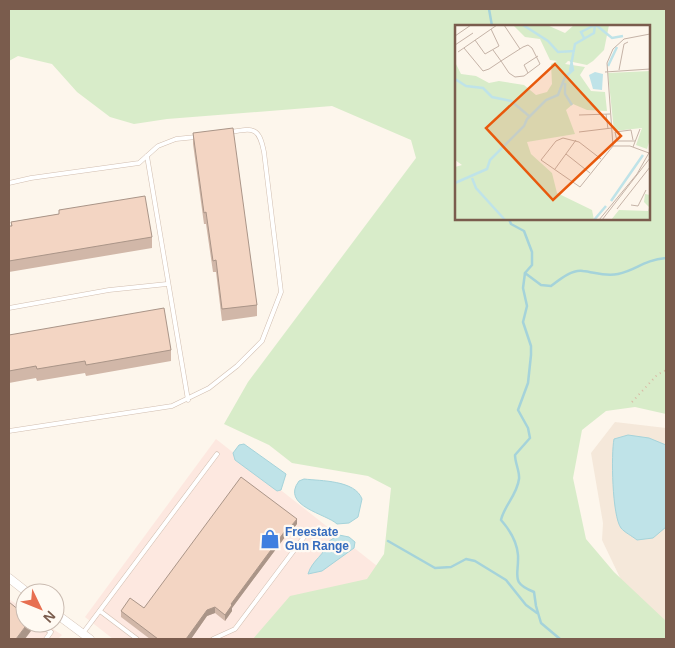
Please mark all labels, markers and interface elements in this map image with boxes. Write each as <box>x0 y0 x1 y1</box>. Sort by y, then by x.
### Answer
inset map <box>455 25 650 220</box>
place label: Freestate Gun Range <box>285 525 349 553</box>
shop icon: Freestate Gun Range <box>259 528 281 550</box>
north arrow <box>15 583 65 633</box>
text: N <box>40 608 59 626</box>

